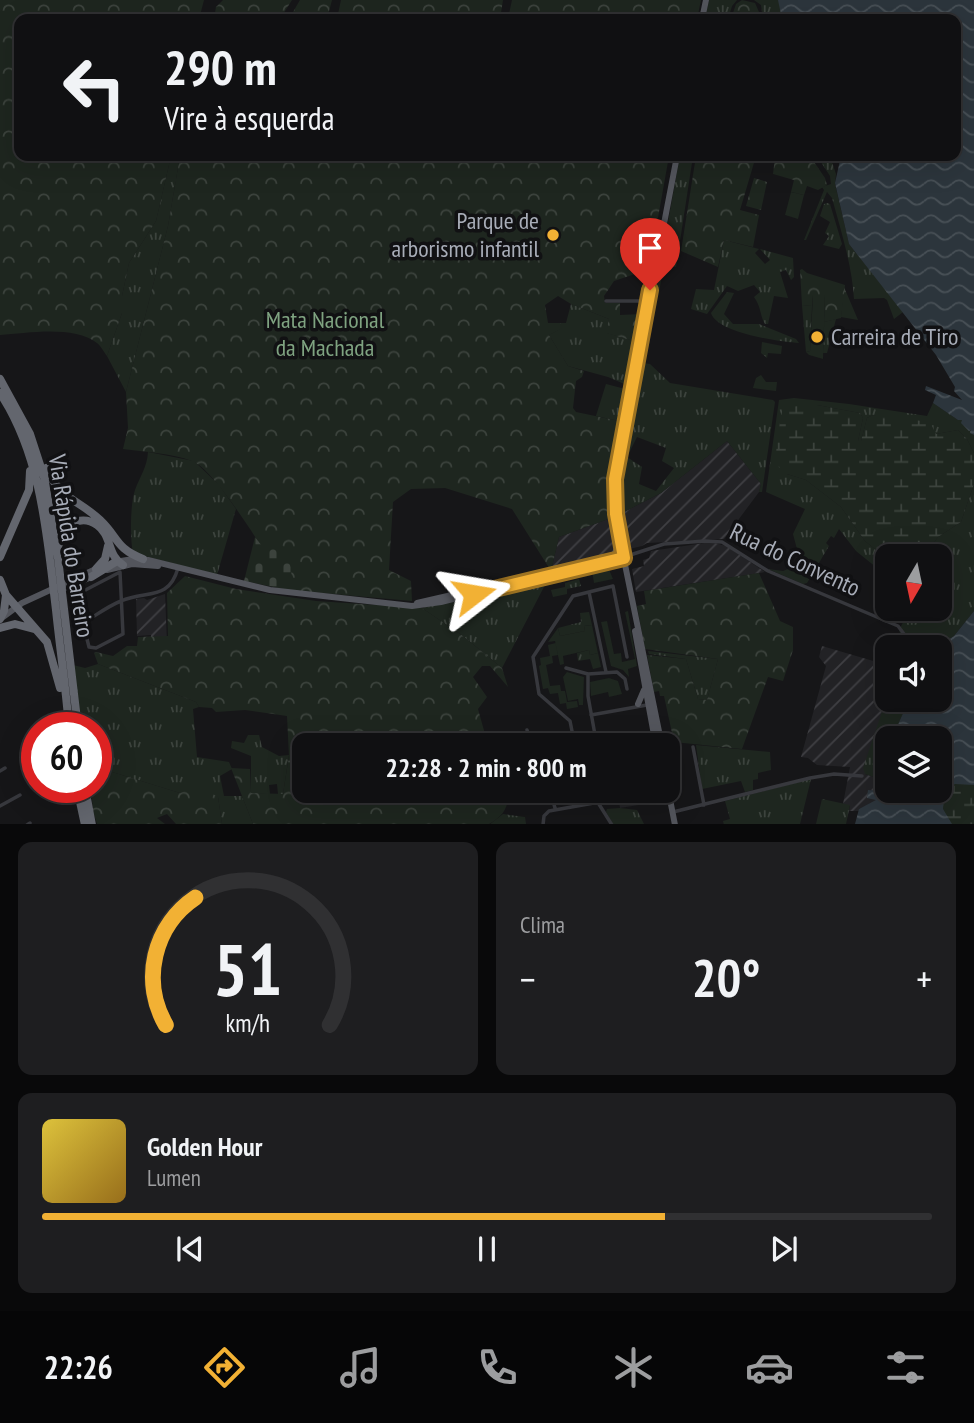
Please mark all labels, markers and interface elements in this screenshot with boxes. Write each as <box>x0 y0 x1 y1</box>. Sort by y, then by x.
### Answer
text: 290 m <box>164 35 277 99</box>
icon: left <box>49 42 140 133</box>
text: Vire à esquerda <box>164 97 335 139</box>
place label: Parque de arborismo infantil <box>392 205 539 264</box>
pin <box>620 218 680 290</box>
marker: Parque de arborismo infantil <box>545 227 561 243</box>
icon: arrive <box>631 229 669 267</box>
park label: Mata Nacional da Machada <box>266 304 385 363</box>
place label: Carreira de Tiro <box>831 321 958 352</box>
marker: Carreira de Tiro <box>809 329 825 345</box>
street label: Via Rápida do Barreiro <box>42 451 101 640</box>
street label: Rua do Convento <box>725 516 865 603</box>
north arrow <box>875 544 952 621</box>
map controls <box>875 544 952 803</box>
position arrow <box>437 557 511 631</box>
button: sound <box>875 635 952 712</box>
speed limit sign: 60 <box>21 712 112 803</box>
button: layers <box>875 726 952 803</box>
text: 22:28 · 2 min · 800 m <box>386 751 586 784</box>
text: Clima <box>520 910 565 939</box>
text: 51 <box>213 921 283 1015</box>
text: 20° <box>692 944 760 1011</box>
text: − <box>520 954 536 1003</box>
text: + <box>916 954 932 1003</box>
text: km/h <box>226 1006 270 1038</box>
text: Golden Hour <box>147 1130 262 1163</box>
text: Lumen <box>147 1163 201 1192</box>
icon: previous <box>171 1230 209 1268</box>
icon: pause <box>468 1230 506 1268</box>
icon: next <box>765 1230 803 1268</box>
icon: directions <box>200 1343 249 1392</box>
icon: music <box>336 1343 385 1392</box>
icon: phone <box>473 1343 522 1392</box>
icon: climate <box>609 1343 658 1392</box>
icon: car <box>745 1343 794 1392</box>
icon: filters <box>881 1343 930 1392</box>
text: 22:26 <box>44 1346 113 1388</box>

